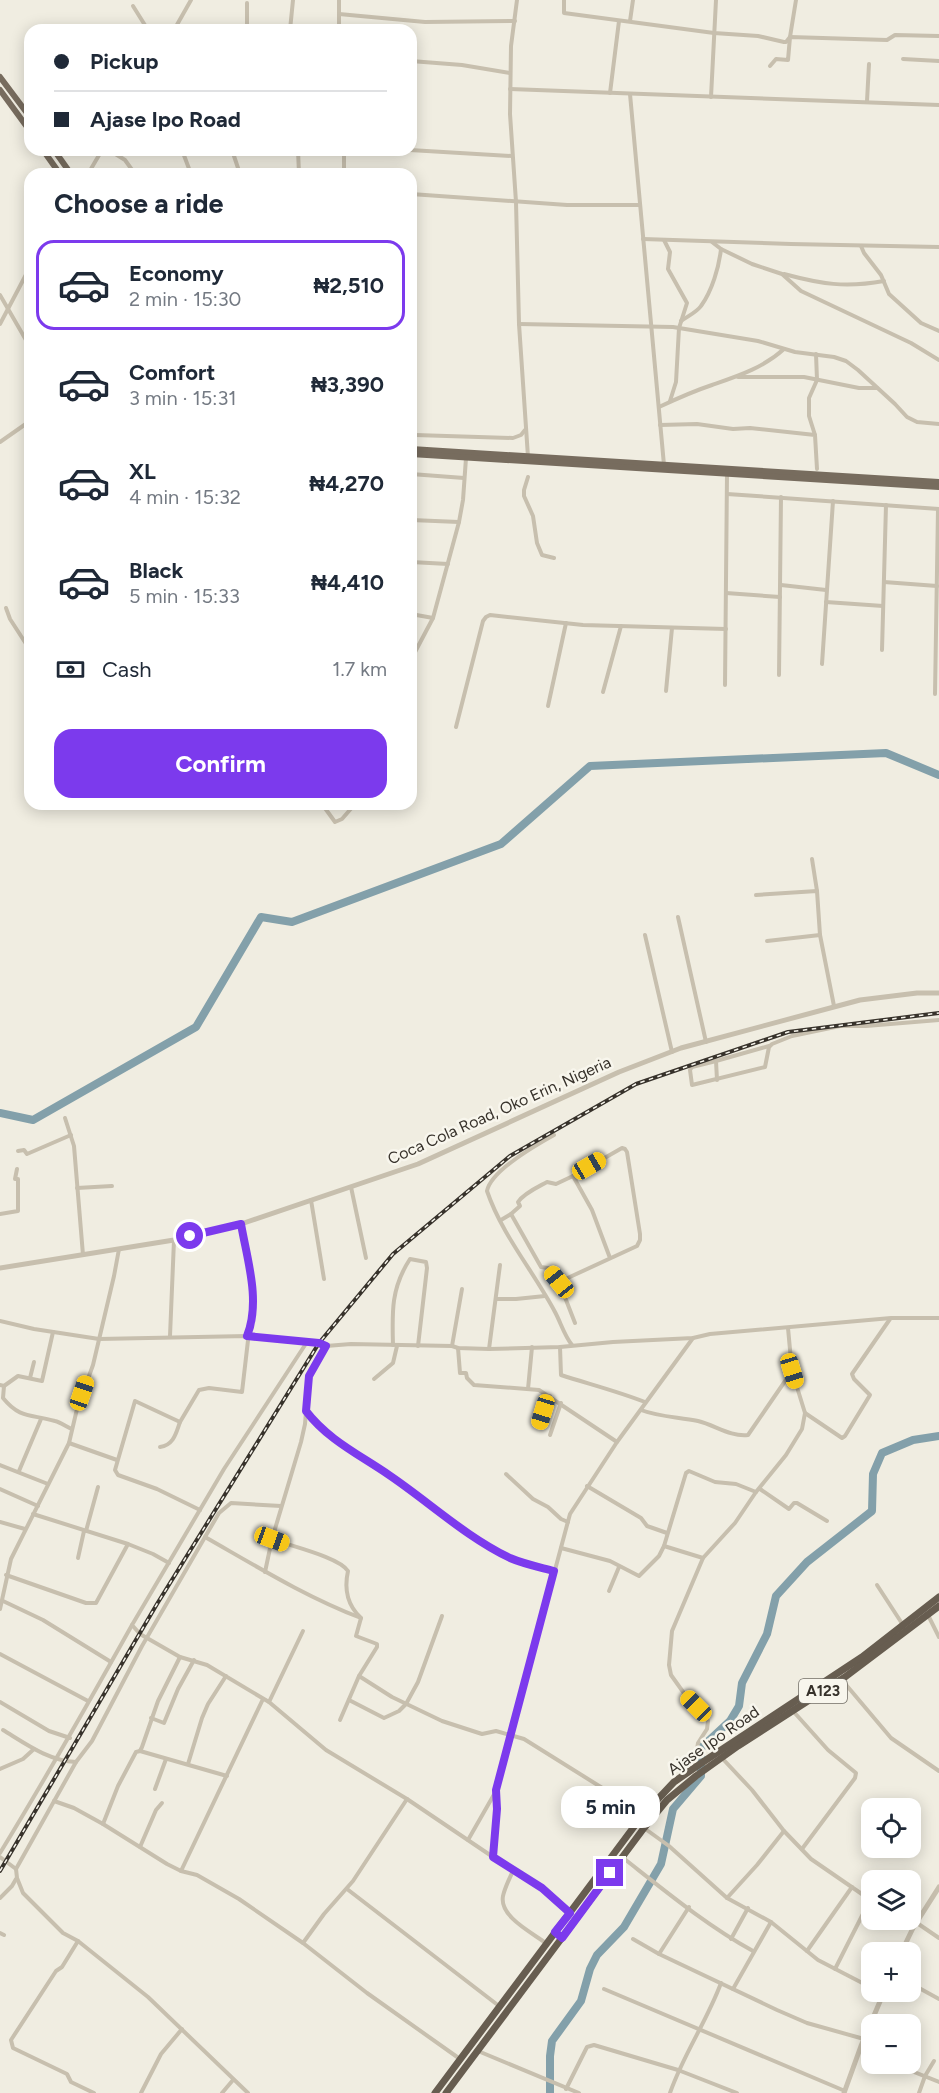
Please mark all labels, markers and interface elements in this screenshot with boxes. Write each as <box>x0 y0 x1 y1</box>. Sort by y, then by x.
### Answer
text: Pickup <box>90 48 159 75</box>
text: Ajase Ipo Road <box>90 106 241 133</box>
text: Choose a ride <box>54 187 223 220</box>
icon: car <box>57 258 111 312</box>
text: Economy <box>129 260 224 287</box>
text: ₦2,510 <box>313 272 384 299</box>
text: 2 min · 15:30 <box>129 287 241 311</box>
icon: car <box>57 357 111 411</box>
text: Comfort <box>129 359 215 386</box>
text: ₦3,390 <box>311 371 384 398</box>
text: 3 min · 15:31 <box>129 386 237 410</box>
icon: car <box>57 456 111 510</box>
text: XL <box>129 458 156 485</box>
text: ₦4,270 <box>309 470 384 497</box>
text: 4 min · 15:32 <box>129 485 241 509</box>
icon: car <box>57 555 111 609</box>
text: Black <box>129 557 183 584</box>
text: ₦4,410 <box>311 569 384 596</box>
text: 5 min · 15:33 <box>129 584 240 608</box>
icon: cash <box>54 653 87 686</box>
text: Cash <box>102 656 152 683</box>
text: 1.7 km <box>332 657 387 681</box>
button: Confirm <box>54 729 387 798</box>
street label: Coca Cola Road, Oko Erin, Nigeria <box>385 1053 614 1168</box>
car <box>569 1149 609 1183</box>
route start <box>176 1222 203 1249</box>
car <box>541 1262 577 1302</box>
car <box>778 1351 806 1391</box>
car <box>68 1373 96 1413</box>
car <box>529 1392 557 1432</box>
car <box>252 1524 292 1554</box>
road number: A123 <box>799 1679 847 1703</box>
car <box>677 1687 715 1725</box>
street label: Ajase Ipo Road <box>664 1702 763 1779</box>
callout: 5 min <box>560 1786 660 1828</box>
text: 5 min <box>585 1795 636 1819</box>
map controls <box>861 1798 921 2074</box>
button: locate <box>861 1798 921 1858</box>
route end <box>596 1859 623 1886</box>
button: layers <box>861 1870 921 1930</box>
button: + <box>861 1942 921 2002</box>
button: − <box>861 2014 921 2074</box>

